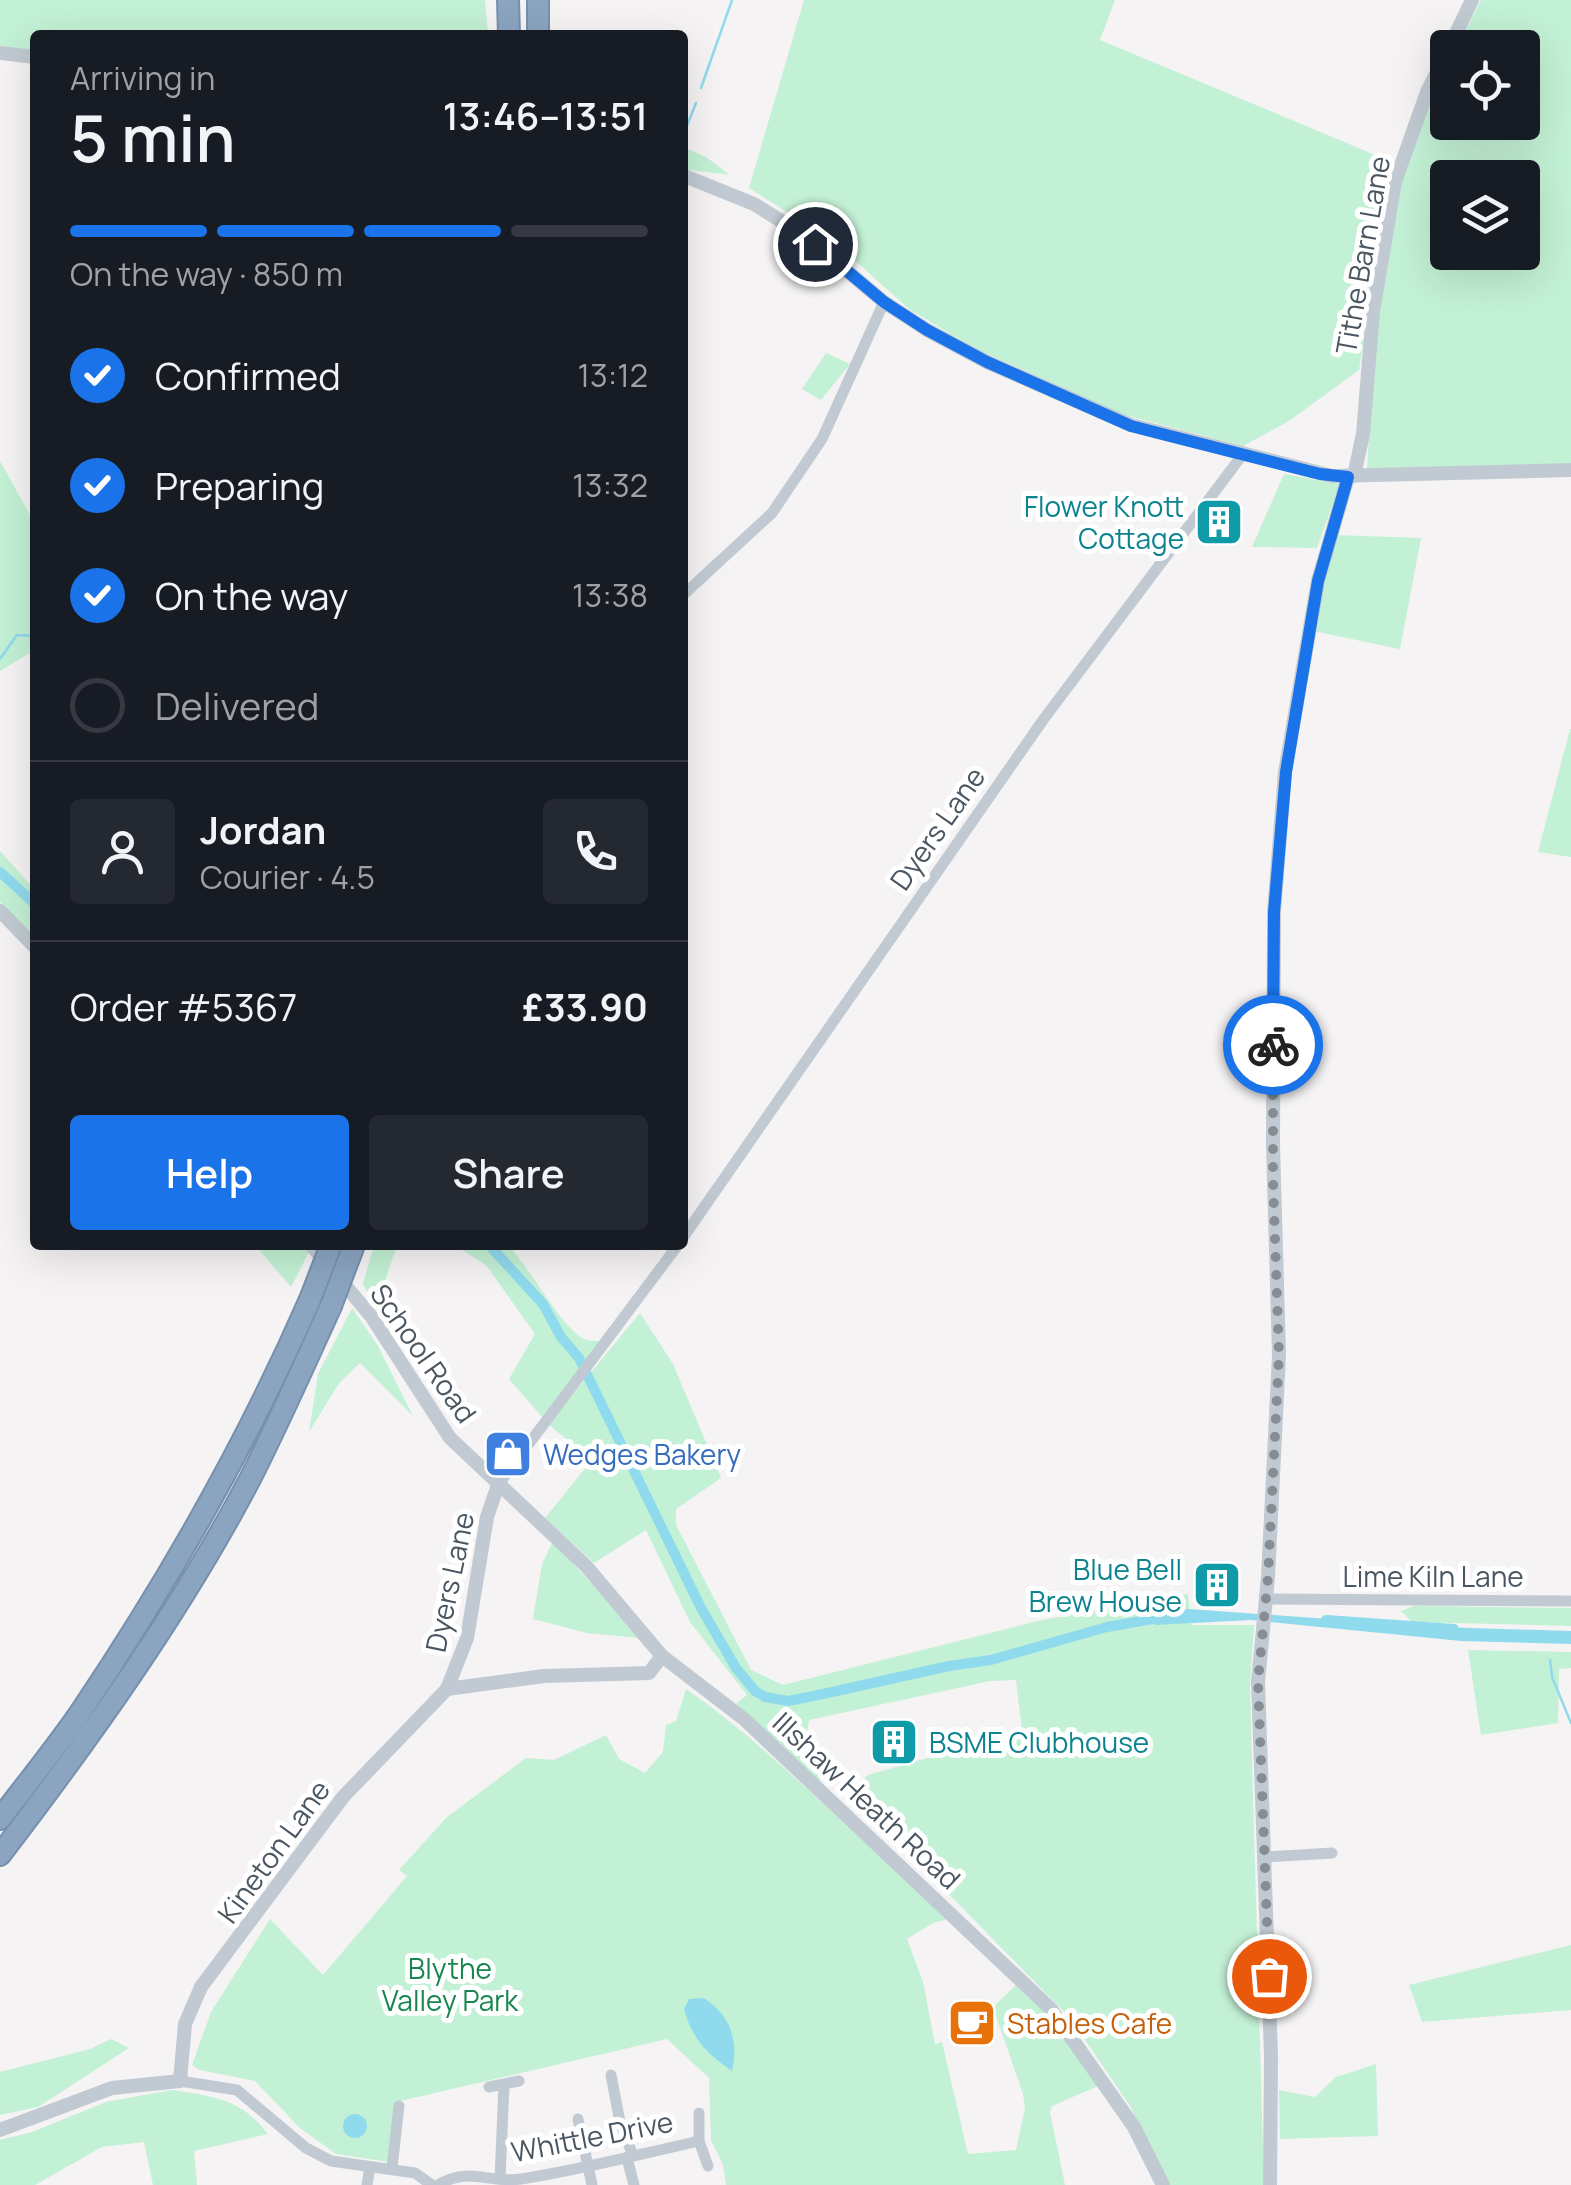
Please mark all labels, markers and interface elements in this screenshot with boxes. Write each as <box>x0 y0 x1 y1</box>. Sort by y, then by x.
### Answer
map controls <box>1430 30 1540 270</box>
button: locate <box>1430 30 1540 140</box>
text: Arriving in <box>70 56 215 100</box>
text: 13:46–13:51 <box>443 89 648 141</box>
text: 5 min <box>70 93 235 182</box>
street label: Tithe Barn Lane <box>1326 153 1398 357</box>
button: layers <box>1430 160 1540 270</box>
pin <box>773 202 858 287</box>
icon: home <box>788 217 843 272</box>
text: On the way · 850 m <box>70 252 343 296</box>
icon: check <box>70 348 125 403</box>
text: Confirmed <box>155 349 341 401</box>
text: 13:12 <box>578 353 648 397</box>
icon: check <box>70 458 125 513</box>
text: Preparing <box>155 459 324 511</box>
text: 13:32 <box>572 463 648 507</box>
place label: Flower Knott Cottage <box>1024 487 1184 557</box>
building icon: Flower Knott Cottage <box>1193 496 1245 548</box>
icon: check <box>70 568 125 623</box>
text: On the way <box>155 569 348 621</box>
text: 13:38 <box>572 573 648 617</box>
text: Delivered <box>155 679 319 731</box>
street label: Dyers Lane <box>881 759 993 897</box>
button: person <box>70 799 175 904</box>
button: phone <box>543 799 648 904</box>
text: Jordan <box>200 803 326 855</box>
text: Courier · 4.5 <box>200 855 375 899</box>
text: Order #5367 <box>70 980 297 1032</box>
text: £33.90 <box>522 980 648 1032</box>
courier <box>1223 995 1323 1095</box>
icon: bike <box>1246 1018 1301 1073</box>
button: Help <box>70 1115 349 1230</box>
button: Share <box>369 1115 648 1230</box>
street label: School Road <box>362 1276 486 1430</box>
shop icon: Wedges Bakery <box>482 1428 534 1480</box>
place label: Wedges Bakery <box>543 1435 741 1473</box>
street label: Dyers Lane <box>416 1509 482 1655</box>
place label: Blue Bell Brew House <box>1029 1550 1182 1620</box>
street label: Lime Kiln Lane <box>1342 1557 1524 1595</box>
building icon: Blue Bell Brew House <box>1191 1559 1243 1611</box>
street label: Illshaw Heath Road <box>765 1703 969 1897</box>
building icon: BSME Clubhouse <box>868 1716 920 1768</box>
place label: BSME Clubhouse <box>929 1723 1149 1761</box>
street label: Kineton Lane <box>208 1772 338 1930</box>
pin <box>1227 1934 1312 2019</box>
park label: Blythe Valley Park <box>382 1949 519 2019</box>
icon: bag <box>1242 1949 1297 2004</box>
cafe icon: Stables Cafe <box>946 1997 998 2049</box>
place label: Stables Cafe <box>1007 2004 1172 2042</box>
street label: Whittle Drive <box>508 2102 676 2170</box>

